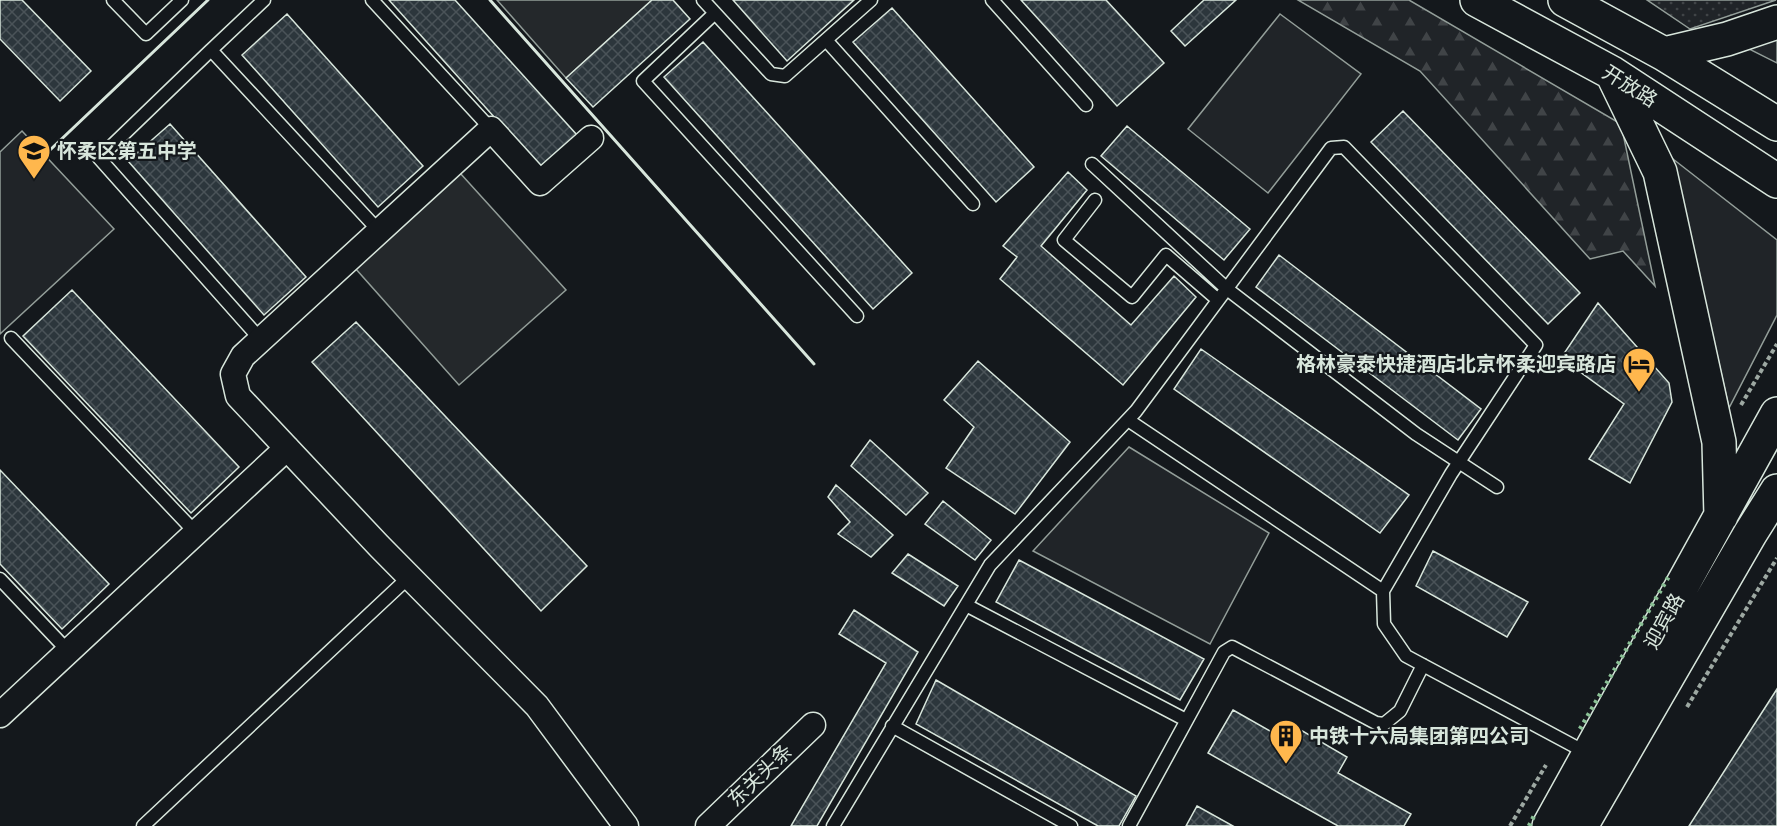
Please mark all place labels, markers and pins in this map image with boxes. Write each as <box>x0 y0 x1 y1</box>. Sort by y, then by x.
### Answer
school or university icon: 怀柔区第五中学 <box>16 133 52 180</box>
place label: 怀柔区第五中学 <box>57 139 197 163</box>
hotel icon: 格林豪泰快捷酒店北京怀柔迎宾路店 <box>1621 346 1657 393</box>
place label: 格林豪泰快捷酒店北京怀柔迎宾路店 <box>1296 352 1616 376</box>
building icon: 中铁十六局集团第四公司 <box>1268 718 1304 765</box>
place label: 中铁十六局集团第四公司 <box>1309 724 1529 748</box>

